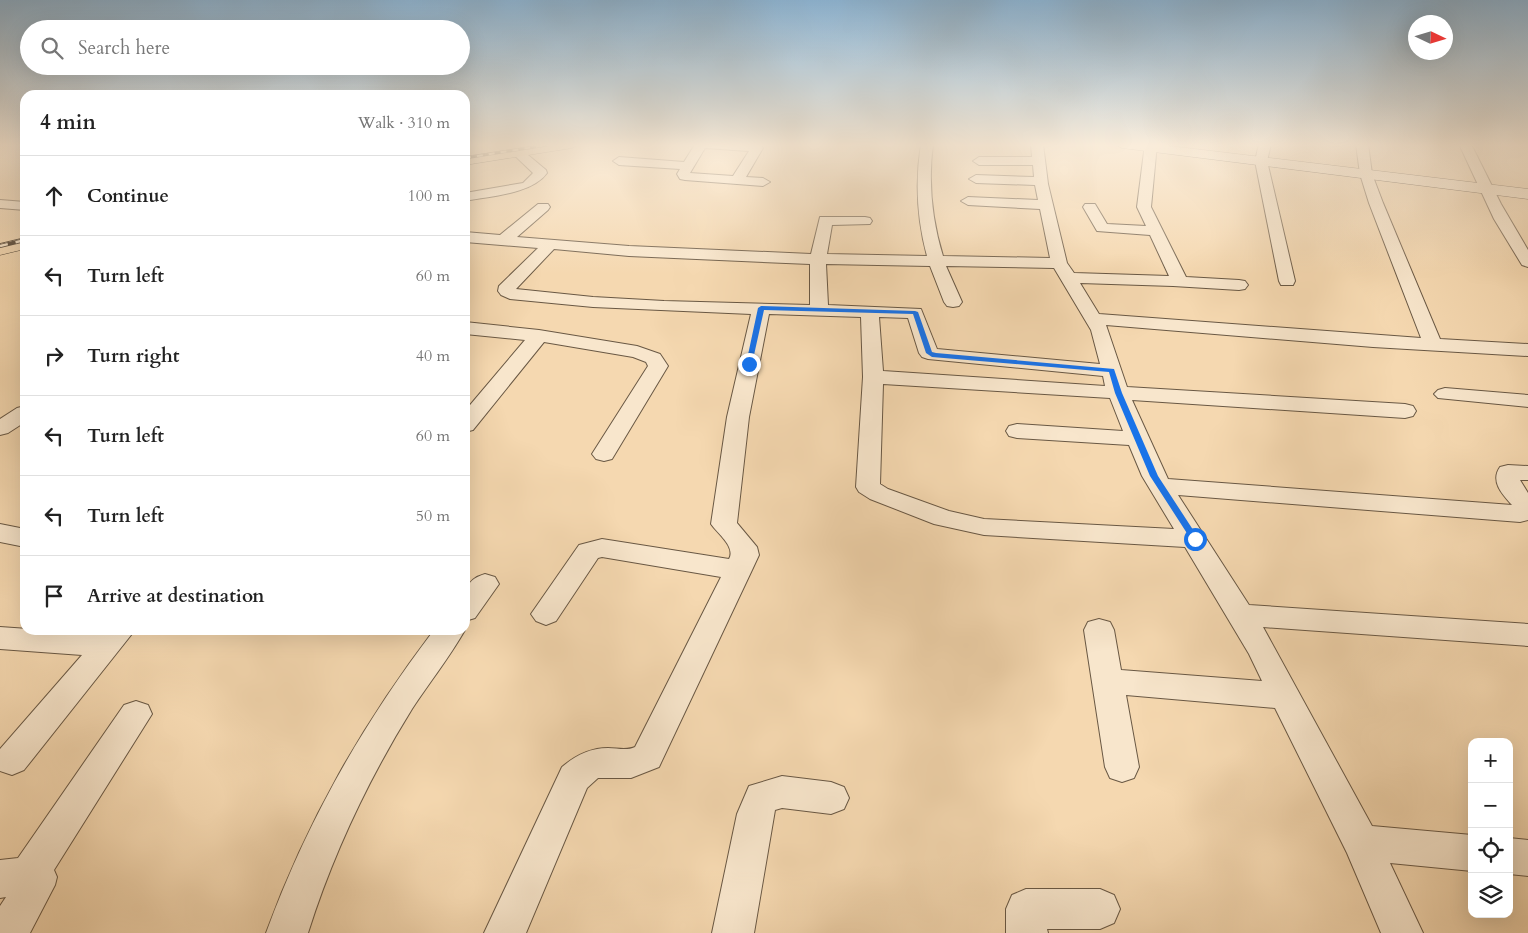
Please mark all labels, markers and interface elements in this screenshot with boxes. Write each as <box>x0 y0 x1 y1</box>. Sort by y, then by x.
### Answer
north arrow <box>1408 15 1453 60</box>
search box <box>20 20 470 75</box>
icon: search <box>38 34 66 62</box>
text: Search here <box>78 35 170 61</box>
text: 4 min <box>40 108 96 137</box>
text: Walk · 310 m <box>358 112 450 134</box>
icon: ahead <box>40 182 68 210</box>
text: Continue <box>87 183 169 209</box>
text: 100 m <box>408 185 450 207</box>
icon: left <box>40 262 68 290</box>
text: Turn left <box>87 263 164 289</box>
text: 60 m <box>416 265 450 287</box>
icon: right <box>40 342 68 370</box>
text: Turn right <box>87 343 179 369</box>
text: 40 m <box>416 345 450 367</box>
route end <box>738 353 761 376</box>
icon: left <box>40 422 68 450</box>
text: Turn left <box>87 423 164 449</box>
text: 60 m <box>416 425 450 447</box>
icon: left <box>40 502 68 530</box>
text: Turn left <box>87 503 164 529</box>
text: 50 m <box>416 505 450 527</box>
route start <box>1184 528 1207 551</box>
icon: arrive <box>40 582 68 610</box>
text: Arrive at destination <box>87 583 264 609</box>
map controls <box>1468 738 1513 918</box>
button: + <box>1468 738 1513 783</box>
button: − <box>1468 783 1513 828</box>
button: locate <box>1468 828 1513 873</box>
button: layers <box>1468 873 1513 918</box>

